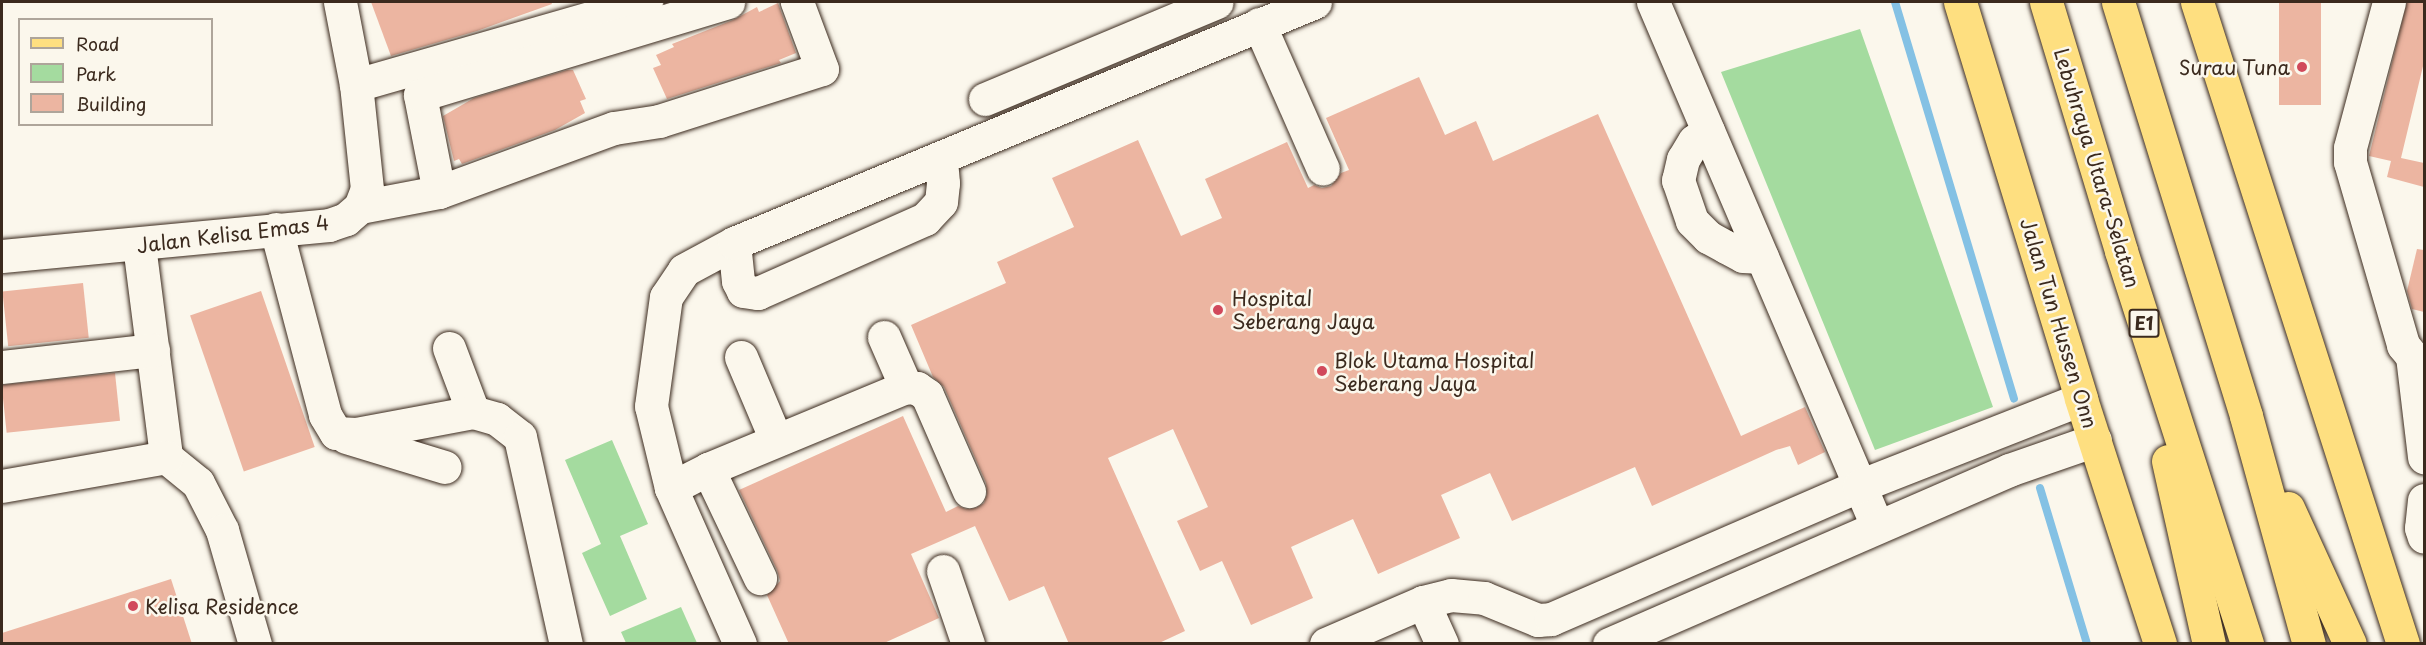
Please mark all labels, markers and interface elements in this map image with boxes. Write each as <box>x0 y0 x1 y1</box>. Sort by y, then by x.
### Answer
legend <box>18 18 213 126</box>
text: Road <box>76 30 120 57</box>
street label: Lebuhraya Utara–Selatan <box>2049 46 2145 290</box>
place label: Surau Tuna <box>2179 55 2290 79</box>
text: Park <box>76 60 116 87</box>
marker: Surau Tuna <box>2295 60 2309 74</box>
text: Building <box>76 90 146 117</box>
street label: Jalan Kelisa Emas 4 <box>135 210 331 258</box>
street label: Jalan Tun Hussen Onn <box>2016 215 2102 431</box>
place label: Hospital Seberang Jaya <box>1232 286 1375 333</box>
marker: Hospital Seberang Jaya <box>1209 301 1227 319</box>
road number: E1 <box>2128 308 2160 338</box>
place label: Blok Utama Hospital Seberang Jaya <box>1334 348 1537 395</box>
marker: Blok Utama Hospital Seberang Jaya <box>1315 364 1329 378</box>
place label: Kelisa Residence <box>145 594 299 618</box>
marker: Kelisa Residence <box>126 599 140 613</box>

